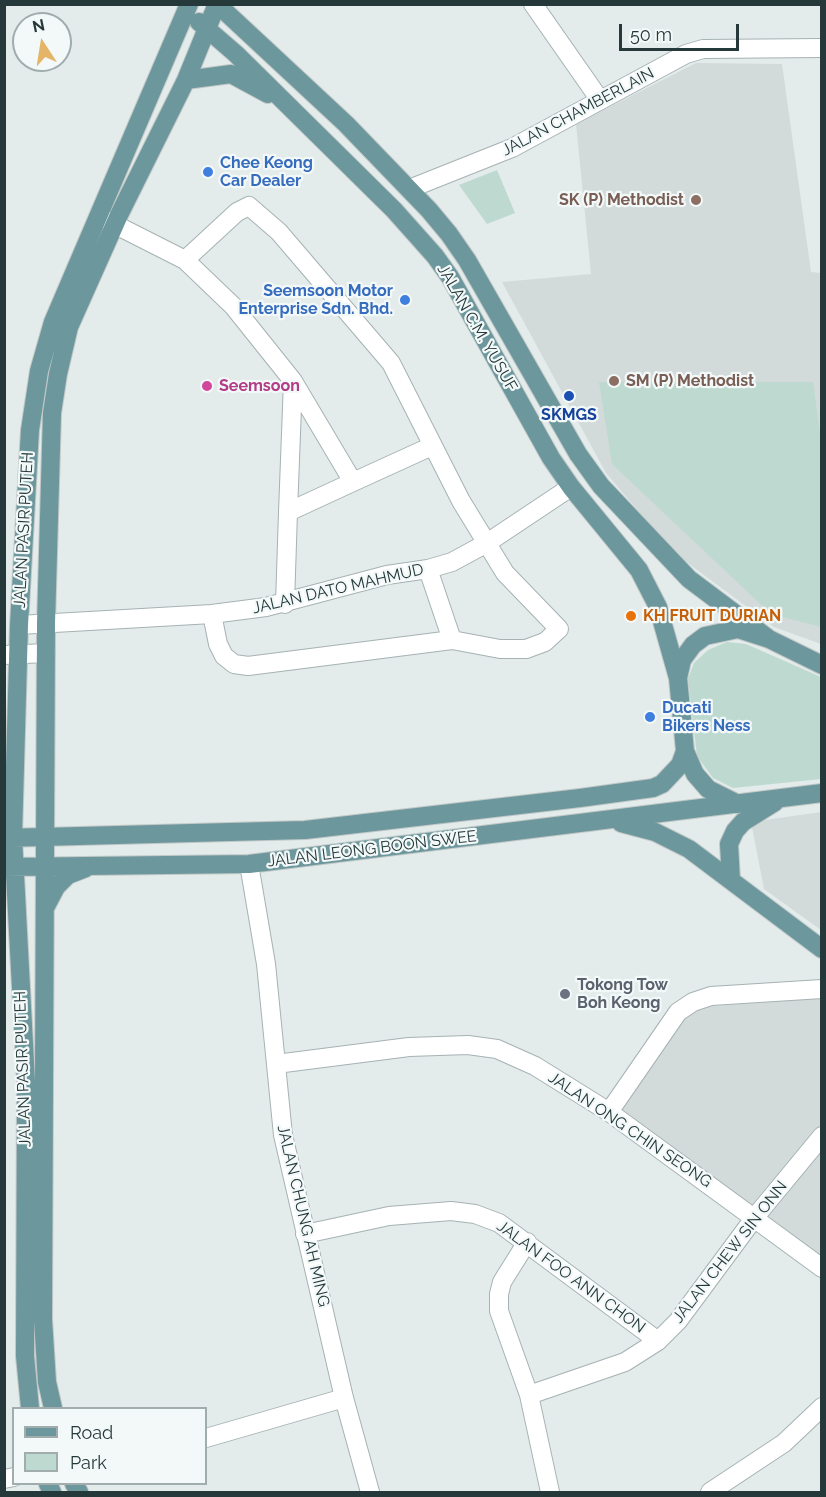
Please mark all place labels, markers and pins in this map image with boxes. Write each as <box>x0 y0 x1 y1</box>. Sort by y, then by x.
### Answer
place label: Chee Keong Car Dealer <box>220 153 313 191</box>
marker: Chee Keong Car Dealer <box>201 165 215 179</box>
place label: SK (P) Methodist <box>559 190 684 210</box>
marker: SK (P) Methodist <box>689 193 703 207</box>
place label: Seemsoon Motor Enterprise Sdn. Bhd. <box>239 281 393 319</box>
marker: Seemsoon Motor Enterprise Sdn. Bhd. <box>398 293 412 307</box>
place label: SM (P) Methodist <box>626 371 754 391</box>
marker: SM (P) Methodist <box>607 374 621 388</box>
place label: Seemsoon <box>219 376 300 396</box>
marker: Seemsoon <box>200 379 214 393</box>
marker: SKMGS <box>562 389 576 403</box>
place label: SKMGS <box>541 405 597 425</box>
place label: KH FRUIT DURIAN <box>643 606 781 626</box>
marker: KH FRUIT DURIAN <box>624 609 638 623</box>
place label: Ducati Bikers Ness <box>662 698 750 736</box>
marker: Ducati Bikers Ness <box>643 710 657 724</box>
place label: Tokong Tow Boh Keong <box>577 975 668 1013</box>
marker: Tokong Tow Boh Keong <box>558 987 572 1001</box>

